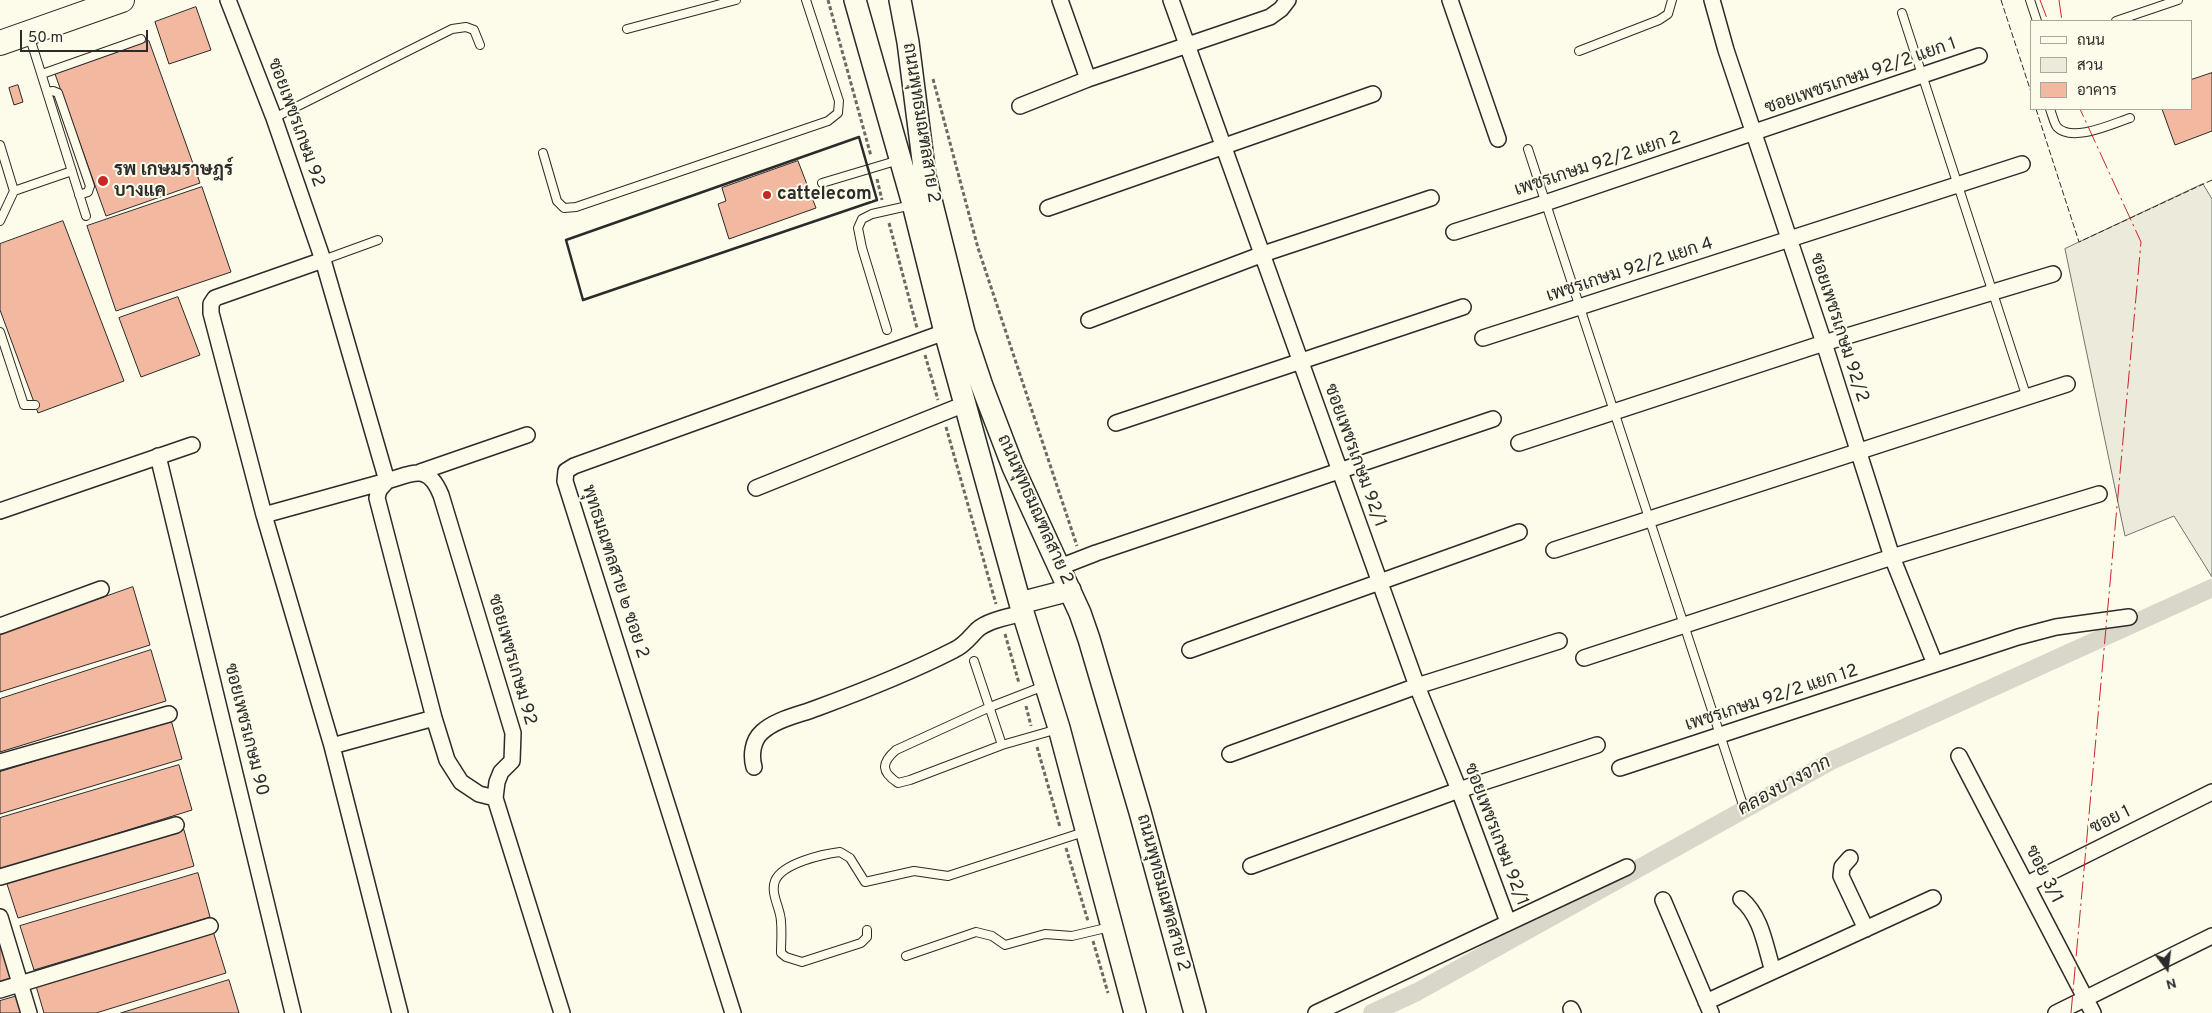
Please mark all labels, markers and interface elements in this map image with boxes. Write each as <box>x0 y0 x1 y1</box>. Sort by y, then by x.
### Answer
scale bar <box>22 20 150 52</box>
legend <box>2030 20 2192 110</box>
text: 50 m <box>28 29 63 48</box>
text: ถนน <box>2077 32 2105 51</box>
street label: ซอยเพชรเกษม 92/2 แยก 1 <box>1762 34 1960 120</box>
street label: ถนนพุทธมณฑลสาย 2 <box>897 41 943 205</box>
street label: ซอยเพชรเกษม 92 <box>262 56 328 190</box>
text: สวน <box>2077 57 2103 76</box>
text: อาคาร <box>2077 82 2117 101</box>
street label: เพชรเกษม 92/2 แยก 2 <box>1512 128 1684 202</box>
place label: รพ เกษมราษฎร์ บางแค <box>114 160 233 202</box>
marker: รพ เกษมราษฎร์ บางแค <box>96 174 110 188</box>
place label: cattelecom <box>777 184 872 206</box>
marker: cattelecom <box>761 189 773 201</box>
street label: เพชรเกษม 92/2 แยก 4 <box>1544 234 1716 308</box>
street label: ซอยเพชรเกษม 92/2 <box>1804 251 1872 405</box>
street label: ซอยเพชรเกษม 92/1 <box>1318 381 1390 531</box>
street label: ถนนพุทธมณฑลสาย 2 <box>991 432 1077 588</box>
street label: พุทธมณฑลสาย ๒ ซอย 2 <box>576 483 652 661</box>
street label: ซอยเพชรเกษม 92 <box>482 592 540 728</box>
street label: เพชรเกษม 92/2 แยก 12 <box>1683 661 1861 737</box>
street label: ซอยเพชรเกษม 90 <box>218 662 272 798</box>
water label: คลองบางจาก <box>1734 752 1836 822</box>
street label: ซอยเพชรเกษม 92/1 <box>1458 761 1532 909</box>
street label: ซอย 1 <box>2087 802 2135 840</box>
street label: ถนนพุทธมณฑลสาย 2 <box>1131 812 1193 974</box>
street label: ซอย 3/1 <box>2019 842 2067 908</box>
north arrow <box>2142 943 2192 993</box>
text: N <box>2164 973 2178 992</box>

